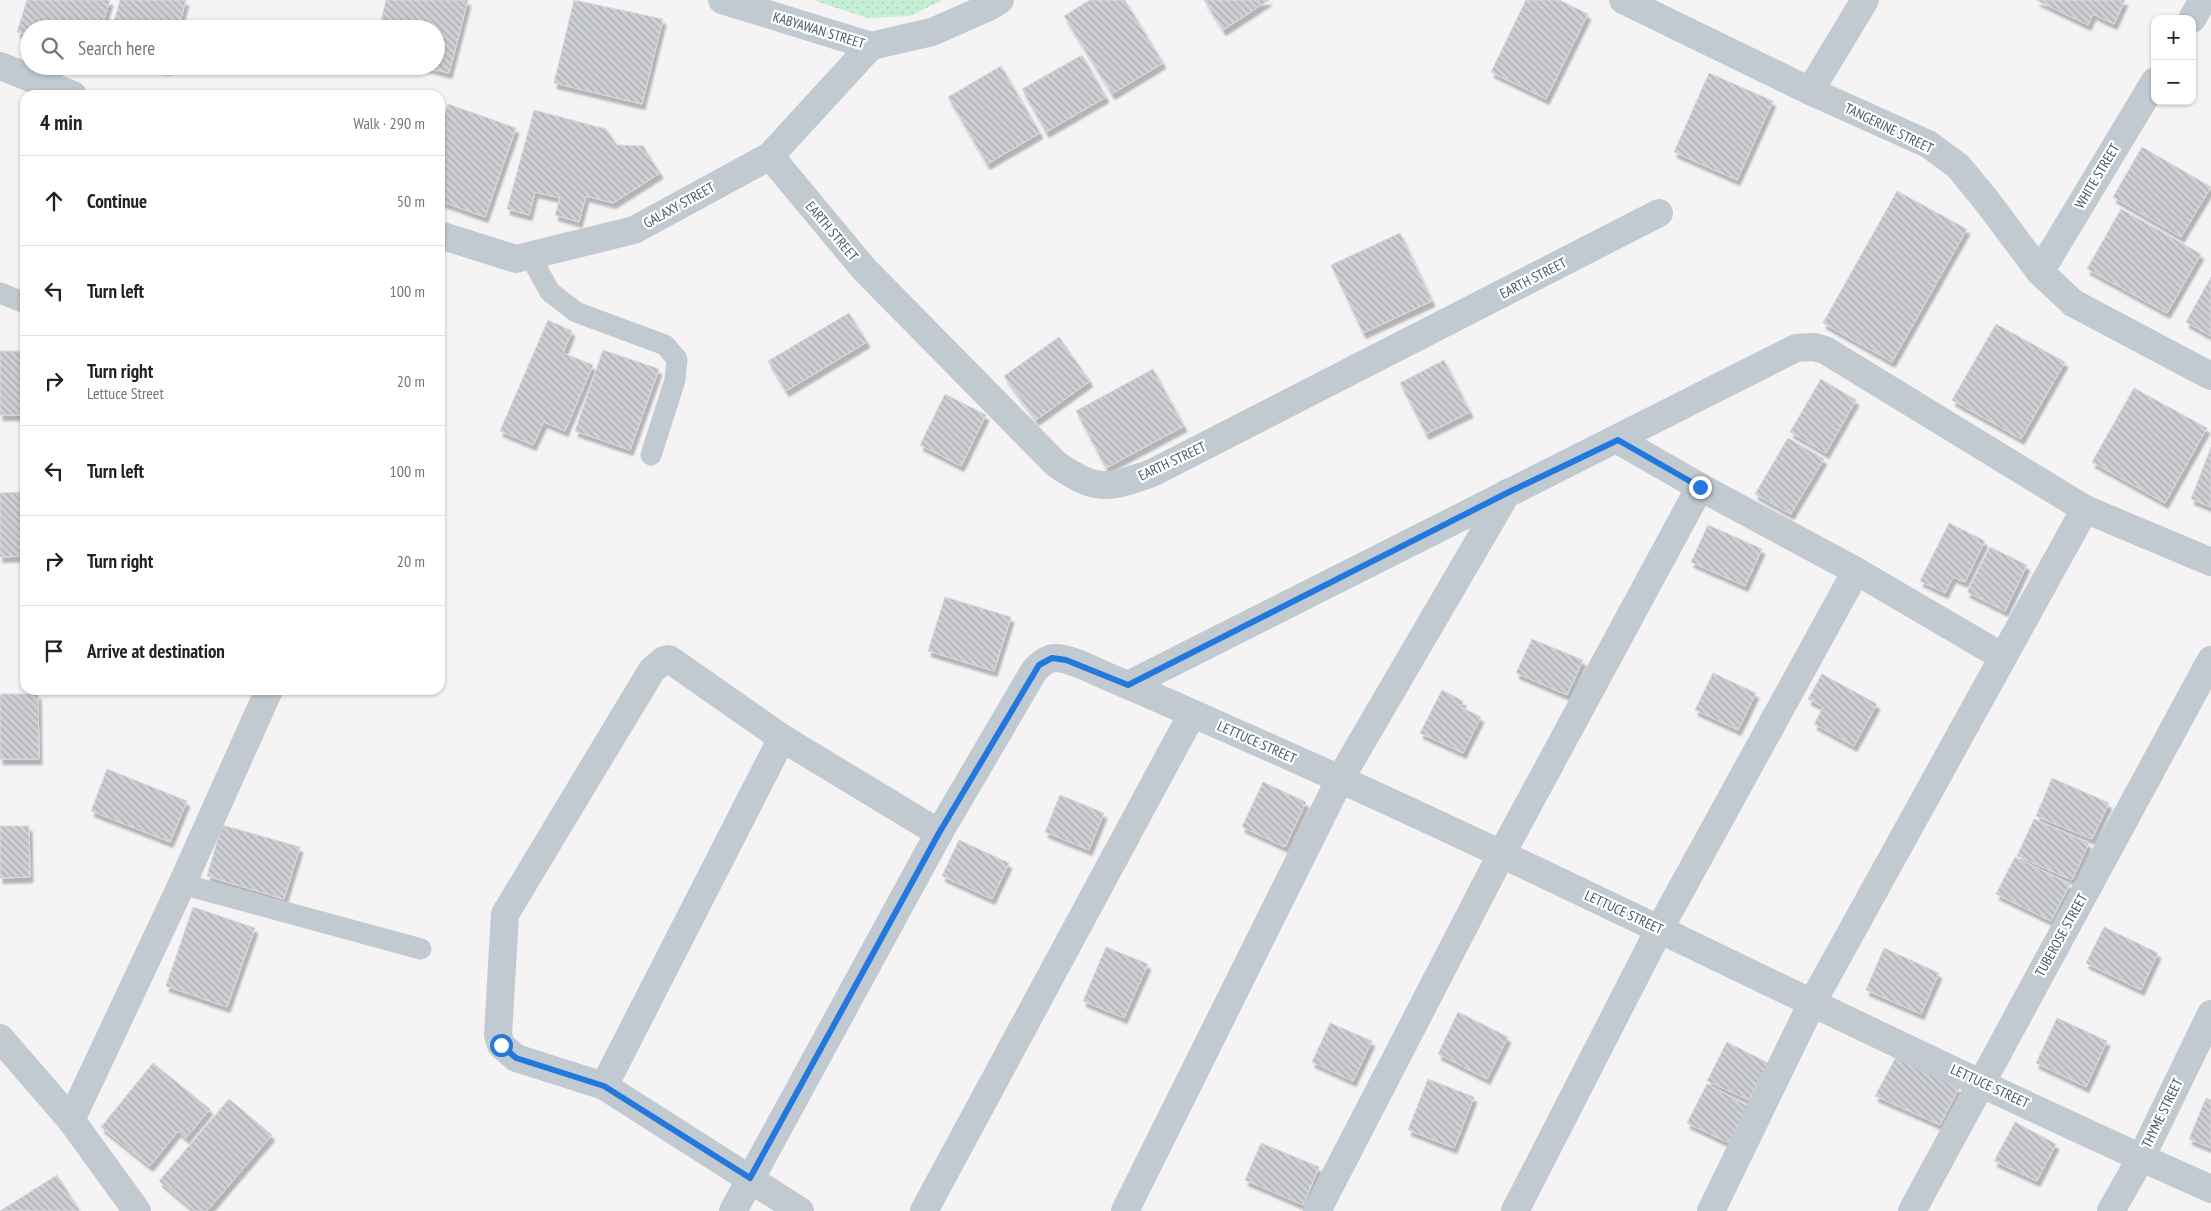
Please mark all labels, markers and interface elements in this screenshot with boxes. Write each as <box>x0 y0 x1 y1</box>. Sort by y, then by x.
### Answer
street label: KABYAWAN STREET <box>771 7 868 53</box>
map controls <box>2151 15 2196 105</box>
button: + <box>2151 15 2196 60</box>
search box <box>20 20 445 75</box>
icon: search <box>38 34 66 62</box>
text: Search here <box>78 36 155 60</box>
button: − <box>2151 60 2196 105</box>
street label: TANGERINE STREET <box>1842 99 1937 158</box>
text: 4 min <box>40 109 82 136</box>
text: Walk · 290 m <box>353 113 425 133</box>
street label: WHITE STREET <box>2071 140 2124 212</box>
street label: GALAXY STREET <box>640 178 718 232</box>
icon: ahead <box>40 187 68 215</box>
text: Continue <box>87 189 147 213</box>
text: 50 m <box>397 191 425 211</box>
street label: EARTH STREET <box>802 197 863 265</box>
street label: EARTH STREET <box>1497 253 1570 303</box>
icon: left <box>40 277 68 305</box>
text: Turn left <box>87 279 144 303</box>
text: 100 m <box>390 281 425 301</box>
text: Turn right <box>87 359 153 383</box>
icon: right <box>40 367 68 395</box>
text: 20 m <box>397 371 425 391</box>
text: Lettuce Street <box>87 383 164 403</box>
street label: EARTH STREET <box>1135 437 1209 485</box>
icon: left <box>40 457 68 485</box>
text: Turn left <box>87 459 144 483</box>
text: 100 m <box>390 461 425 481</box>
route end <box>1689 476 1712 499</box>
icon: right <box>40 547 68 575</box>
text: Turn right <box>87 549 153 573</box>
text: 20 m <box>397 551 425 571</box>
icon: arrive <box>40 637 68 665</box>
text: Arrive at destination <box>87 639 225 663</box>
street label: LETTUCE STREET <box>1215 717 1300 768</box>
street label: LETTUCE STREET <box>1582 886 1667 938</box>
street label: TUBEROSE STREET <box>2031 890 2092 980</box>
route start <box>490 1034 513 1057</box>
street label: LETTUCE STREET <box>1948 1060 2033 1112</box>
street label: THYME STREET <box>2137 1075 2187 1151</box>

